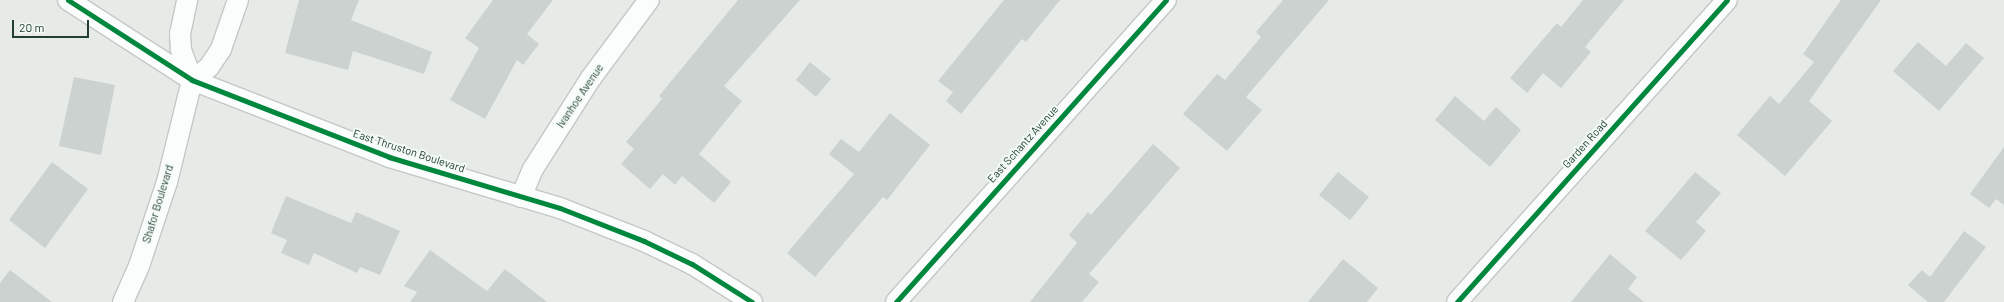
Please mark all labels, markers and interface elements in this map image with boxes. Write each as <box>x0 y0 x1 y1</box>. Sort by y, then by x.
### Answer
scale bar <box>14 12 91 38</box>
text: 20 m <box>19 20 45 34</box>
street label: Ivanhoe Avenue <box>554 61 606 131</box>
street label: East Schantz Avenue <box>985 103 1061 185</box>
street label: Garden Road <box>1560 117 1610 171</box>
street label: East Thruston Boulevard <box>351 127 467 175</box>
street label: Shafor Boulevard <box>140 163 176 245</box>

